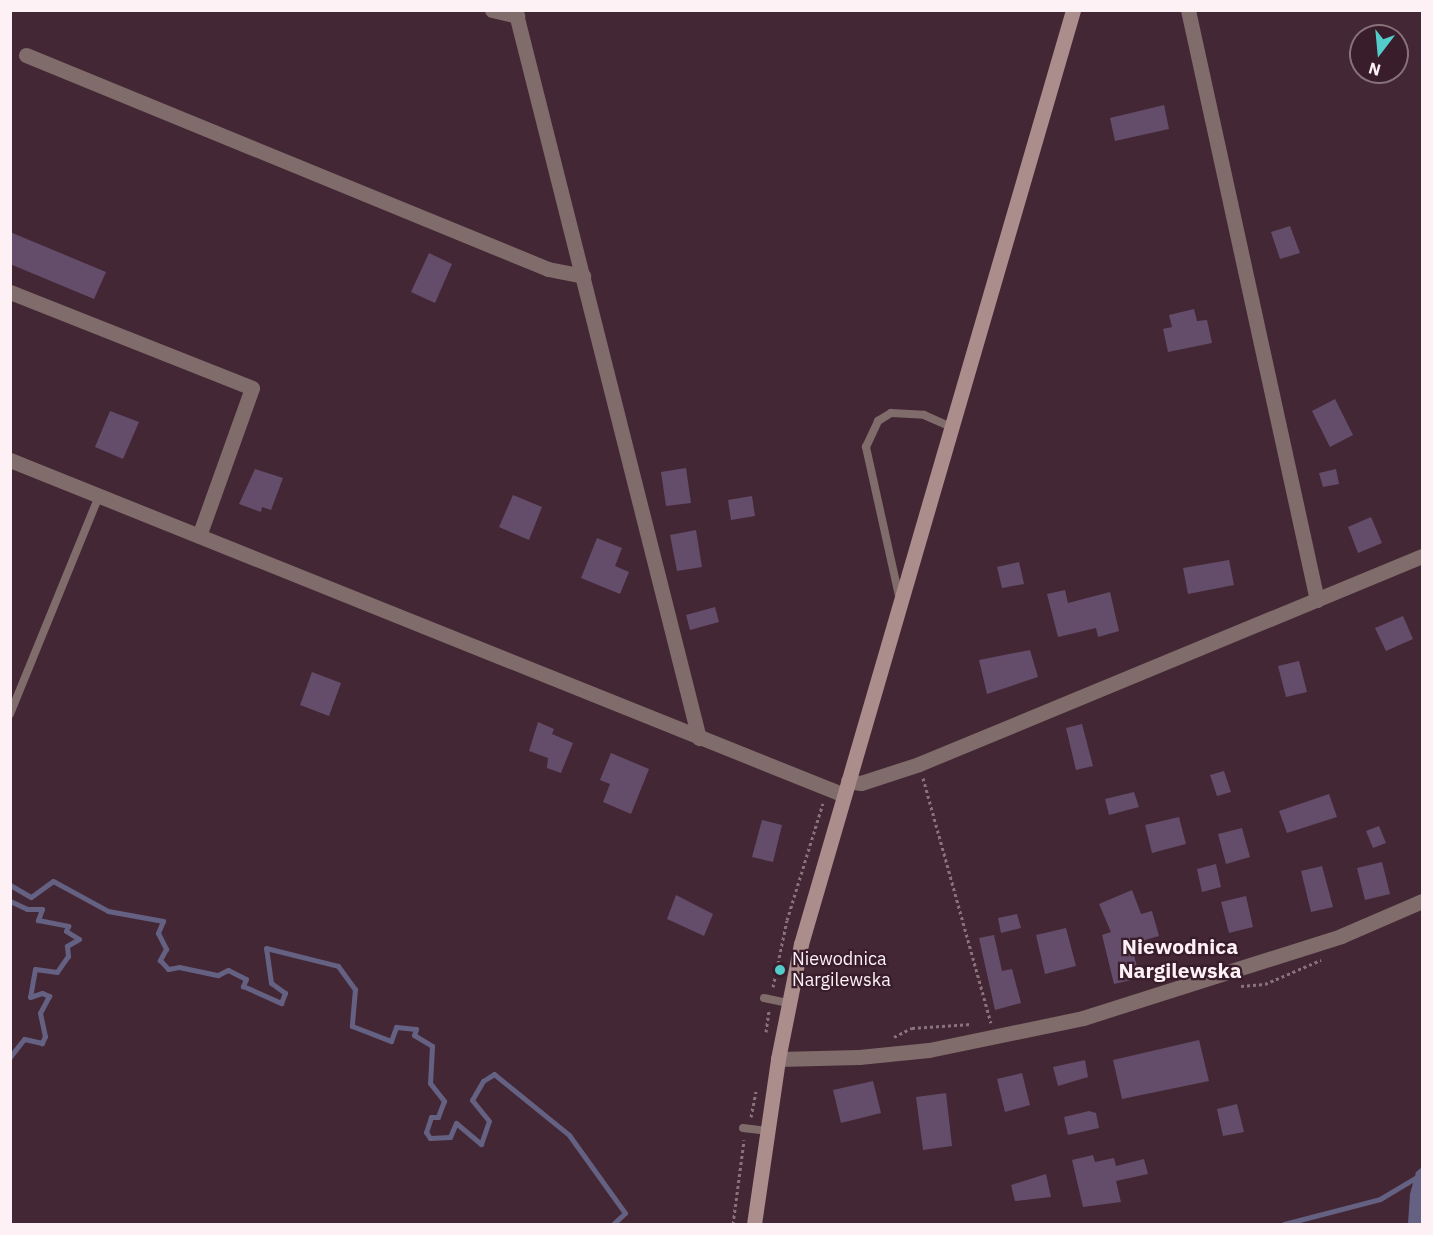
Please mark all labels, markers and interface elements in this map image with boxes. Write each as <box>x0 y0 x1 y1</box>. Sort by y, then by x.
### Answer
north arrow <box>1349 24 1409 84</box>
text: N <box>1366 58 1383 81</box>
district label: Niewodnica Nargilewska <box>1118 933 1242 983</box>
place label: Niewodnica Nargilewska <box>792 949 891 992</box>
marker: Niewodnica Nargilewska <box>773 963 787 977</box>

